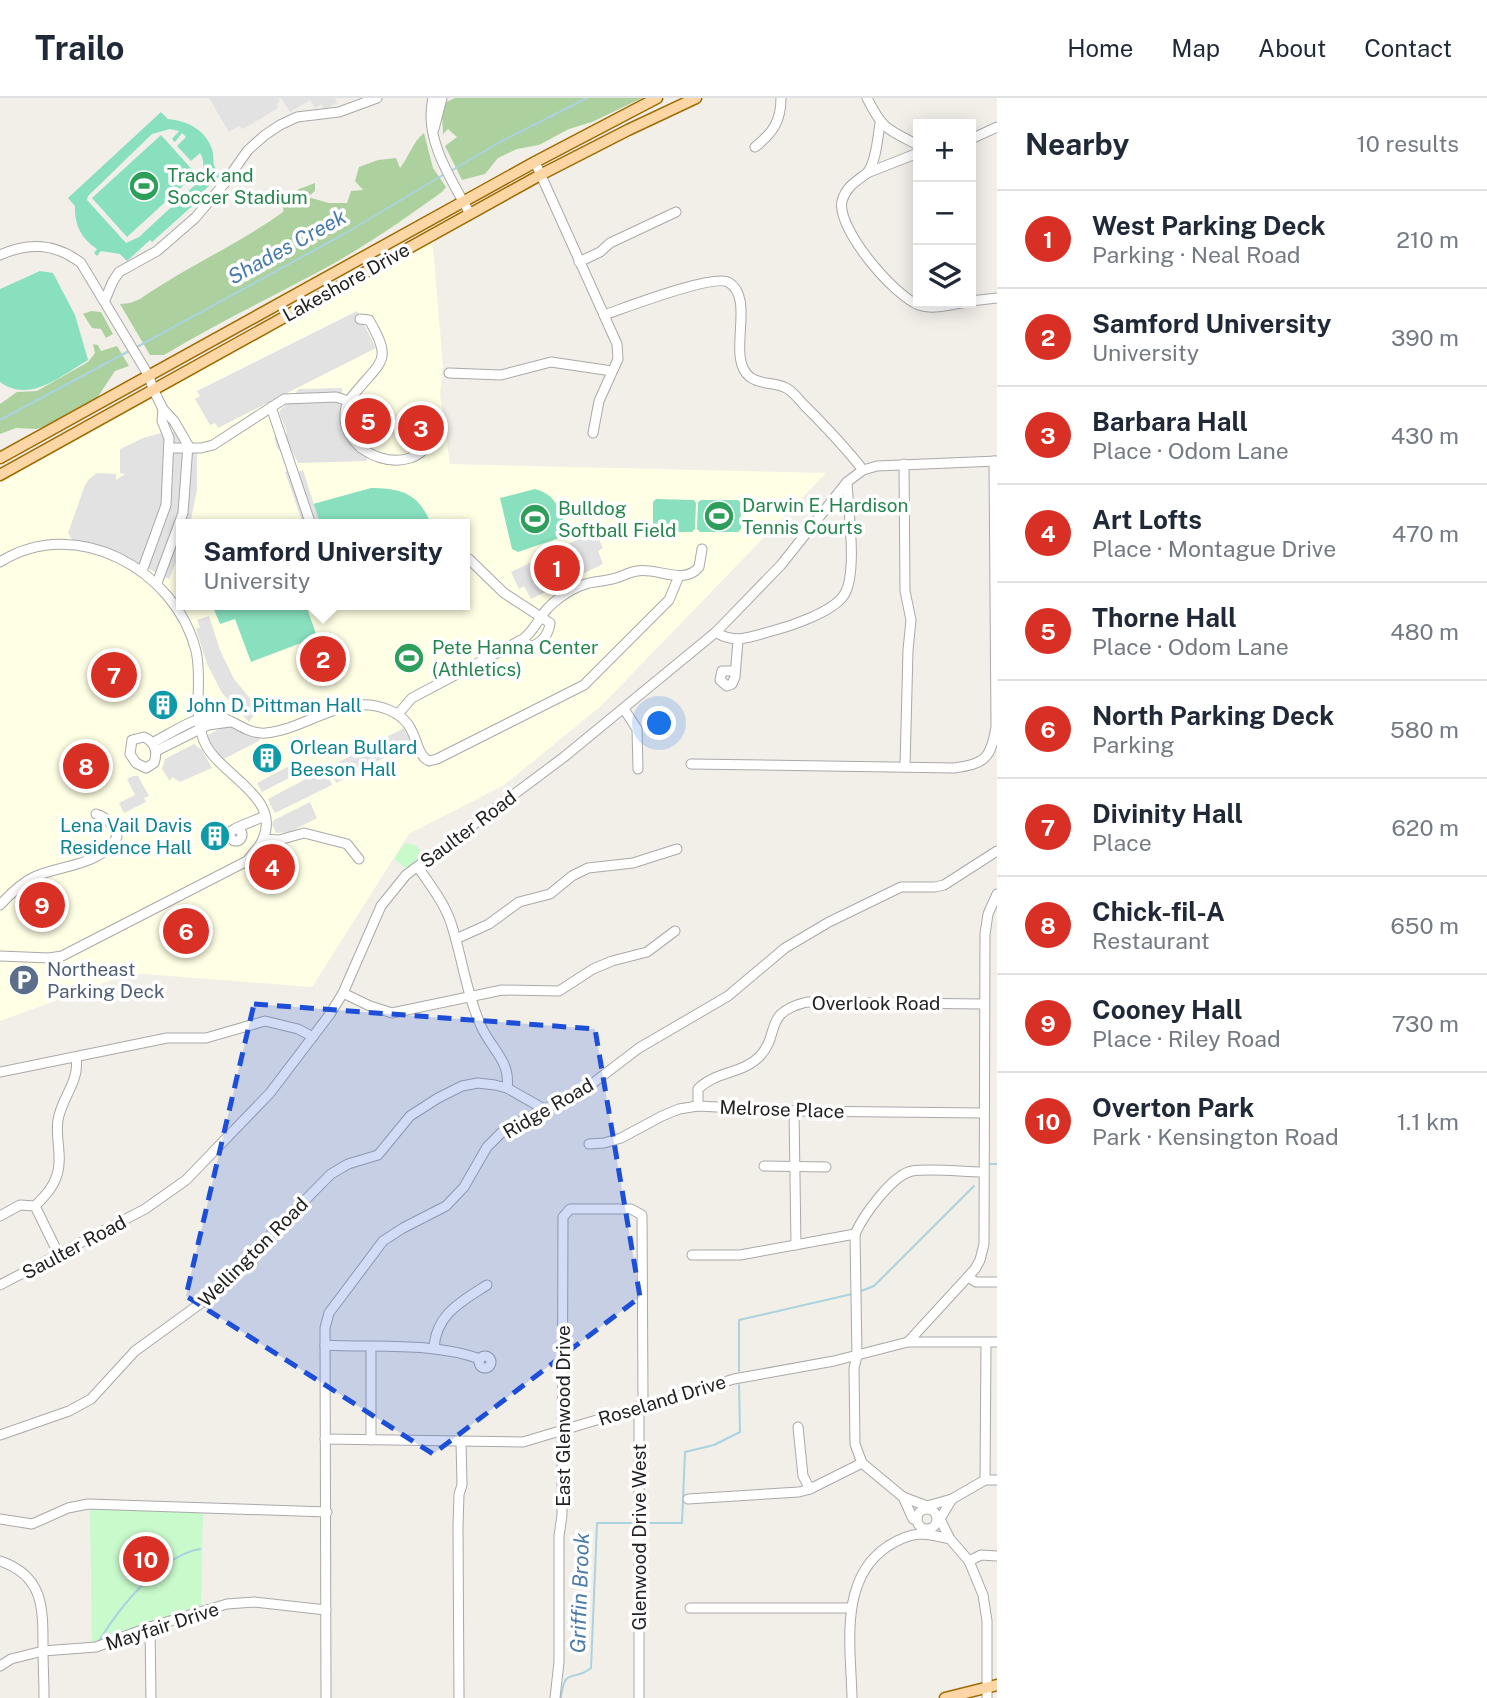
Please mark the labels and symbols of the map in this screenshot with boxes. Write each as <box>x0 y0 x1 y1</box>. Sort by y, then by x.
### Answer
place label: Track and Soccer Stadium <box>167 164 308 208</box>
sports icon: Track and Soccer Stadium <box>127 169 161 203</box>
water label: Shades Creek <box>223 203 351 289</box>
street label: Lakeshore Drive <box>279 238 413 326</box>
pin: 5 <box>345 395 391 447</box>
pin: 3 <box>398 402 444 454</box>
place label: Darwin E. Hardison Tennis Courts <box>742 494 908 538</box>
place label: Bulldog Softball Field <box>558 497 676 541</box>
sports icon: Darwin E. Hardison Tennis Courts <box>702 499 736 533</box>
sports icon: Bulldog Softball Field <box>518 502 552 536</box>
pin: 1 <box>534 542 580 594</box>
pin: 2 <box>300 633 346 685</box>
place label: Pete Hanna Center (Athletics) <box>432 636 598 680</box>
sports icon: Pete Hanna Center (Athletics) <box>392 641 426 675</box>
pin: 7 <box>91 649 137 701</box>
building icon: John D. Pittman Hall <box>146 688 180 722</box>
place label: John D. Pittman Hall <box>186 694 362 716</box>
your location <box>642 706 676 740</box>
place label: Orlean Bullard Beeson Hall <box>290 736 417 780</box>
pin: 8 <box>63 740 109 792</box>
building icon: Orlean Bullard Beeson Hall <box>250 741 284 775</box>
street label: Saulter Road <box>416 786 520 872</box>
place label: Lena Vail Davis Residence Hall <box>60 814 192 858</box>
building icon: Lena Vail Davis Residence Hall <box>198 819 232 853</box>
pin: 4 <box>249 841 295 893</box>
pin: 9 <box>19 879 65 931</box>
pin: 6 <box>163 905 209 957</box>
place label: Northeast Parking Deck <box>47 958 165 1002</box>
parking icon: Northeast Parking Deck <box>7 963 41 997</box>
street label: Overlook Road <box>812 992 940 1014</box>
street label: Ridge Road <box>499 1073 597 1143</box>
street label: Melrose Place <box>719 1096 845 1122</box>
street label: Wellington Road <box>194 1193 312 1311</box>
street label: Saulter Road <box>18 1210 130 1284</box>
street label: East Glenwood Drive <box>552 1325 574 1507</box>
street label: Roseland Drive <box>596 1370 728 1430</box>
street label: Glenwood Drive West <box>628 1444 650 1630</box>
water label: Griffin Brook <box>565 1532 594 1654</box>
pin: 10 <box>123 1533 169 1585</box>
street label: Mayfair Drive <box>103 1597 221 1655</box>

